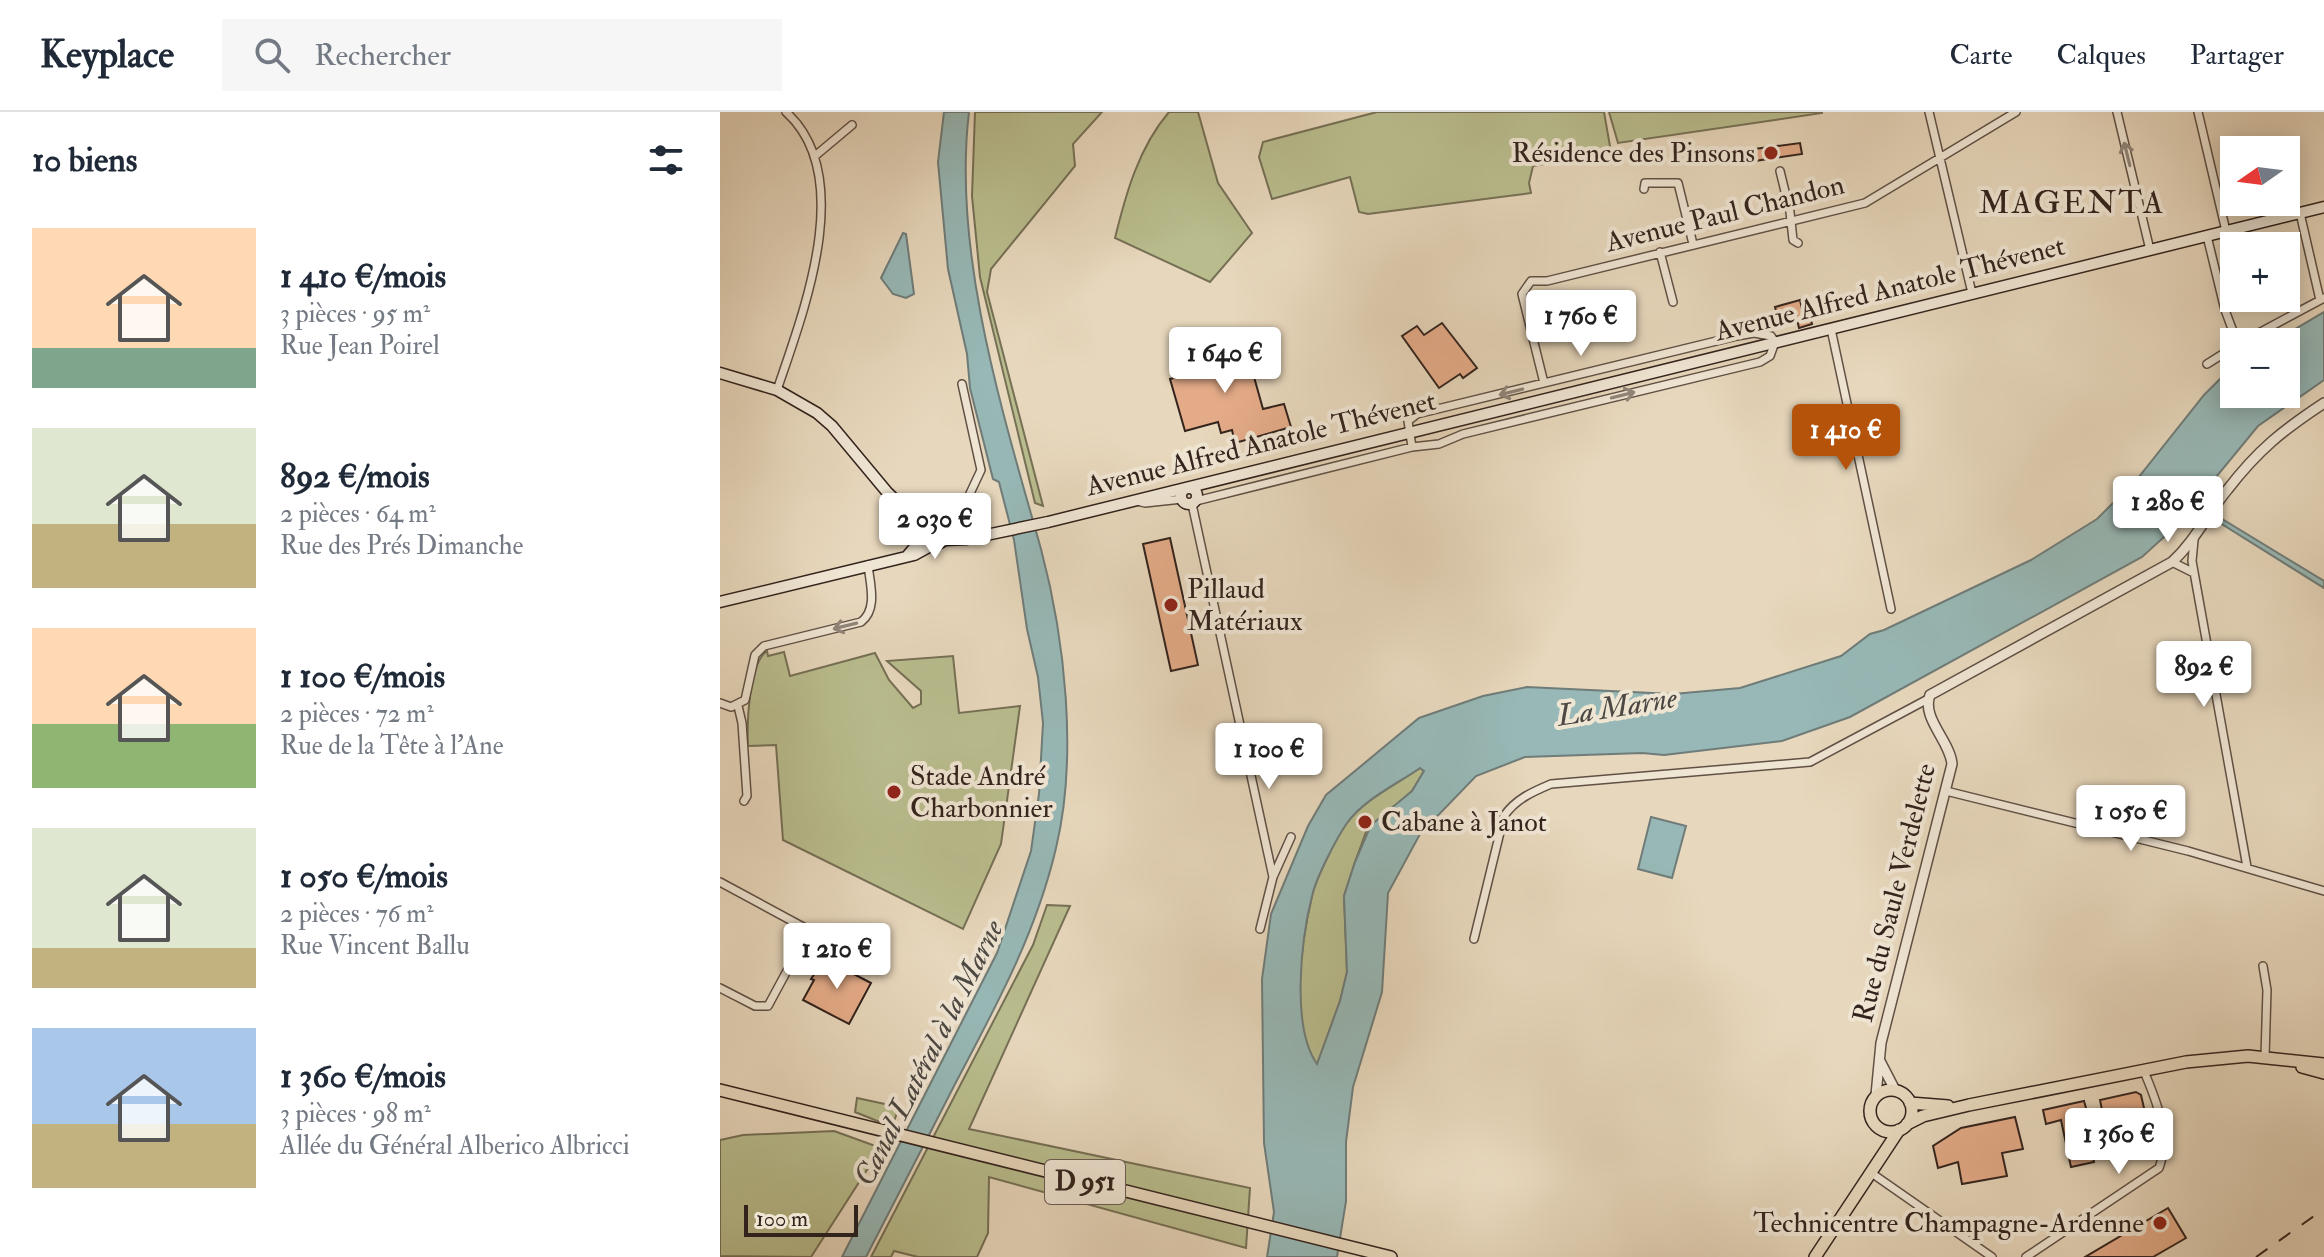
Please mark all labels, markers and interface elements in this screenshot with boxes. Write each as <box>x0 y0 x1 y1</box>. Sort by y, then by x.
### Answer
search box <box>222 19 782 91</box>
text: Keyplace <box>40 31 174 79</box>
icon: search <box>250 33 294 77</box>
text: Rechercher <box>314 37 451 74</box>
text: Carte <box>1949 38 2013 73</box>
text: Calques <box>2057 38 2146 73</box>
text: Partager <box>2190 38 2284 73</box>
place label: Résidence des Pinsons <box>1512 136 1755 171</box>
north arrow <box>2220 136 2300 216</box>
map controls <box>2220 136 2300 408</box>
icon: filters <box>644 138 688 182</box>
text: 10 biens <box>32 139 137 182</box>
one-way arrow <box>2118 141 2133 167</box>
marker: Résidence des Pinsons <box>1762 144 1780 162</box>
street label: Avenue Paul Chandon <box>1601 167 1848 261</box>
district label: MAGENTA <box>1979 183 2165 223</box>
street label: Avenue Alfred Anatole Thévenet <box>1710 229 2069 350</box>
button: + <box>2220 232 2300 312</box>
text: 1 410 €/mois <box>280 255 446 298</box>
icon: home <box>96 260 192 356</box>
pin: 1 760 € <box>1507 290 1655 358</box>
text: 3 pièces · 95 m² <box>280 298 430 330</box>
text: 1 760 € <box>1544 300 1618 332</box>
pin: 1 640 € <box>1151 327 1299 395</box>
button: − <box>2220 328 2300 408</box>
text: Rue Jean Poirel <box>280 330 440 362</box>
text: 1 640 € <box>1187 337 1263 369</box>
street label: Avenue Alfred Anatole Thévenet <box>1081 384 1440 505</box>
one-way arrow <box>1498 385 1524 400</box>
one-way arrow <box>1610 387 1635 402</box>
pin: 1 410 € <box>1772 404 1920 472</box>
text: 1 410 € <box>1810 414 1882 446</box>
text: 892 €/mois <box>280 455 430 498</box>
icon: home <box>96 460 192 556</box>
pin: 1 280 € <box>2094 476 2242 544</box>
text: 1 280 € <box>2131 486 2205 518</box>
pin: 2 030 € <box>861 493 1009 561</box>
text: 2 pièces · 64 m² <box>280 498 436 530</box>
text: 2 030 € <box>897 503 973 535</box>
text: Rue des Prés Dimanche <box>280 530 523 562</box>
place label: Pillaud Matériaux <box>1187 572 1303 639</box>
marker: Pillaud Matériaux <box>1162 596 1180 614</box>
one-way arrow <box>832 619 858 634</box>
pin: 892 € <box>2148 641 2260 709</box>
text: 892 € <box>2174 651 2234 683</box>
text: 1 100 €/mois <box>280 655 445 698</box>
icon: home <box>96 660 192 756</box>
water label: La Marne <box>1554 679 1680 735</box>
text: 2 pièces · 72 m² <box>280 698 434 730</box>
pin: 1 100 € <box>1195 723 1343 791</box>
text: Rue de la Tête à l'Ane <box>280 730 504 762</box>
text: 1 100 € <box>1233 733 1305 765</box>
place label: Stade André Charbonnier <box>910 759 1053 826</box>
street label: Rue du Saule Verdelette <box>1846 760 1944 1026</box>
marker: Stade André Charbonnier <box>885 783 903 801</box>
pin: 1 050 € <box>2057 785 2205 853</box>
text: 1 050 € <box>2094 795 2168 827</box>
place label: Cabane à Janot <box>1381 805 1547 840</box>
marker: Cabane à Janot <box>1356 813 1374 831</box>
text: 1 050 €/mois <box>280 855 448 898</box>
icon: home <box>96 860 192 956</box>
text: 2 pièces · 76 m² <box>280 898 434 930</box>
water label: Canal Latéral à la Marne <box>846 913 1013 1192</box>
pin: 1 210 € <box>763 923 911 991</box>
text: Rue Vincent Ballu <box>280 930 470 962</box>
text: 1 210 € <box>801 933 873 965</box>
text: 1 360 €/mois <box>280 1055 446 1098</box>
icon: home <box>96 1060 192 1156</box>
text: 3 pièces · 98 m² <box>280 1098 431 1130</box>
pin: 1 360 € <box>2045 1108 2193 1176</box>
text: 1 360 € <box>2083 1118 2155 1150</box>
text: Allée du Général Alberico Albricci <box>280 1130 630 1162</box>
road number: D 951 <box>1045 1160 1125 1204</box>
scale bar <box>744 1201 858 1237</box>
text: 100 m <box>756 1205 808 1233</box>
place label: Technicentre Champagne-Ardenne <box>1753 1206 2144 1241</box>
marker: Technicentre Champagne-Ardenne <box>2151 1214 2169 1232</box>

